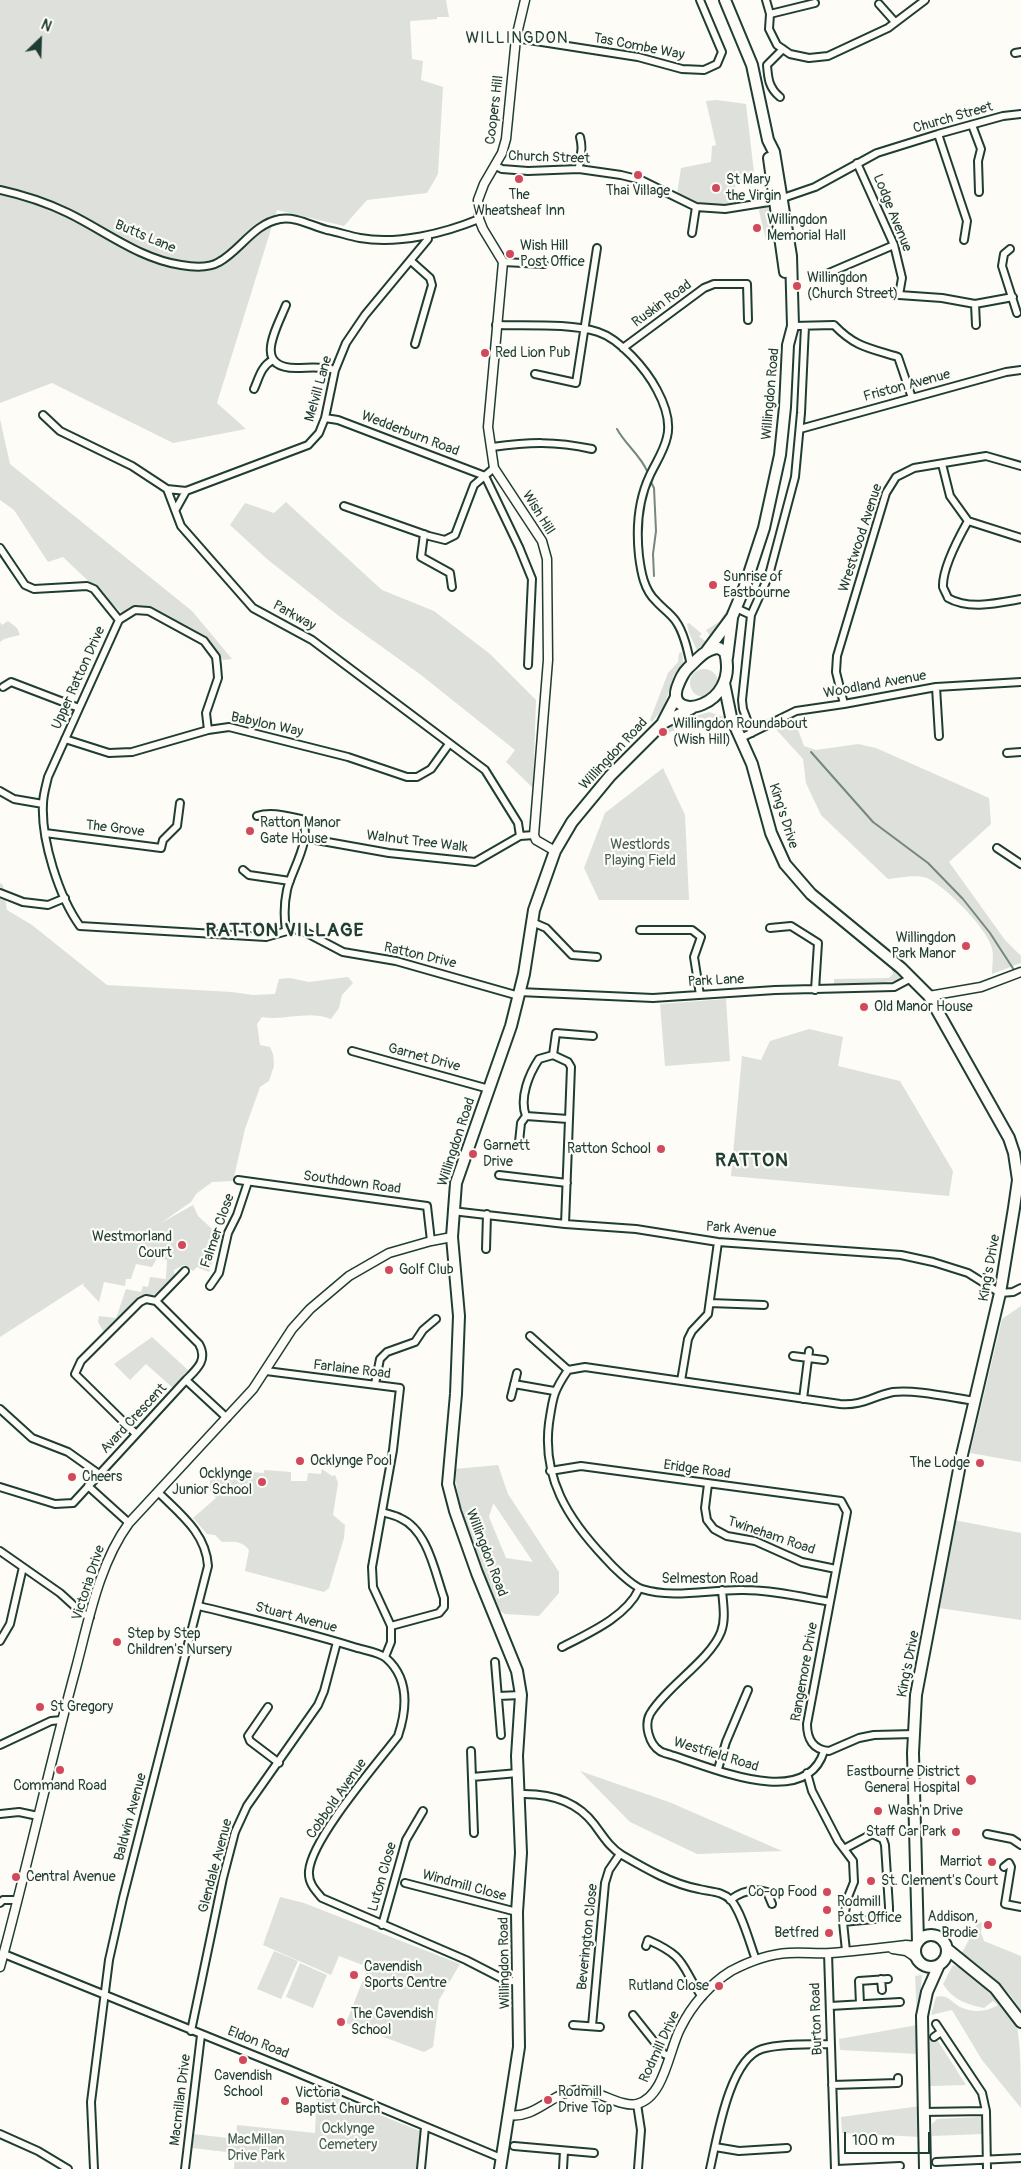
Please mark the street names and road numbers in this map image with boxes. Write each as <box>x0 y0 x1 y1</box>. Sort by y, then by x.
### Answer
street label: Tas Combe Way <box>592 30 686 64</box>
street label: Coopers Hill <box>482 74 508 146</box>
street label: Church Street <box>911 99 995 137</box>
street label: Church Street <box>508 148 590 168</box>
street label: Lodge Avenue <box>869 172 915 254</box>
street label: Butts Lane <box>112 217 178 257</box>
street label: Ruskin Road <box>629 277 695 331</box>
street label: Willingdon Road <box>759 347 783 441</box>
street label: Melvill Lane <box>302 354 336 424</box>
street label: Friston Avenue <box>862 366 952 406</box>
street label: Wedderburn Road <box>359 408 461 460</box>
street label: Wrestwood Avenue <box>836 482 886 594</box>
street label: Wish Hill <box>518 488 558 538</box>
street label: Parkway <box>270 597 318 635</box>
street label: Upper Ratton Drive <box>49 624 109 732</box>
street label: Woodland Avenue <box>822 668 928 702</box>
street label: Babylon Way <box>229 709 305 741</box>
street label: Willingdon Road <box>576 715 652 793</box>
street label: King's Drive <box>765 781 801 851</box>
street label: The Grove <box>85 817 145 841</box>
street label: Walnut Tree Walk <box>365 827 469 857</box>
street label: Ratton Drive <box>382 940 458 972</box>
street label: Park Lane <box>687 971 745 991</box>
street label: Garnet Drive <box>386 1040 462 1076</box>
street label: Willingdon Road <box>435 1095 479 1189</box>
street label: Southdown Road <box>302 1168 402 1198</box>
street label: Falmer Close <box>197 1192 239 1270</box>
street label: Park Avenue <box>705 1219 777 1241</box>
street label: King's Drive <box>976 1233 1004 1303</box>
street label: Farlaine Road <box>312 1357 392 1383</box>
street label: Avard Crescent <box>97 1381 171 1457</box>
street label: Eridge Road <box>662 1457 732 1483</box>
street label: Willingdon Road <box>462 1507 510 1599</box>
street label: Twineham Road <box>725 1513 817 1559</box>
street label: Victoria Drive <box>69 1543 109 1623</box>
street label: Selmeston Road <box>662 1571 758 1587</box>
street label: Stuart Avenue <box>253 1599 339 1637</box>
street label: Rangemore Drive <box>788 1621 822 1723</box>
street label: King's Drive <box>894 1629 924 1699</box>
street label: Westfield Road <box>671 1734 761 1776</box>
street label: Cobbold Avenue <box>303 1756 371 1842</box>
street label: Baldwin Avenue <box>111 1771 151 1863</box>
street label: Glendale Avenue <box>195 1817 237 1915</box>
street label: Luton Close <box>365 1840 401 1914</box>
street label: Windmill Close <box>420 1867 508 1905</box>
street label: Beverington Close <box>574 1883 602 1991</box>
street label: Willingdon Road <box>496 1917 514 2009</box>
street label: Burton Road <box>807 1982 827 2056</box>
street label: Rodmill Drive <box>636 2009 684 2085</box>
street label: Eldon Road <box>225 2023 291 2063</box>
street label: Macmillan Drive <box>167 2053 195 2147</box>

